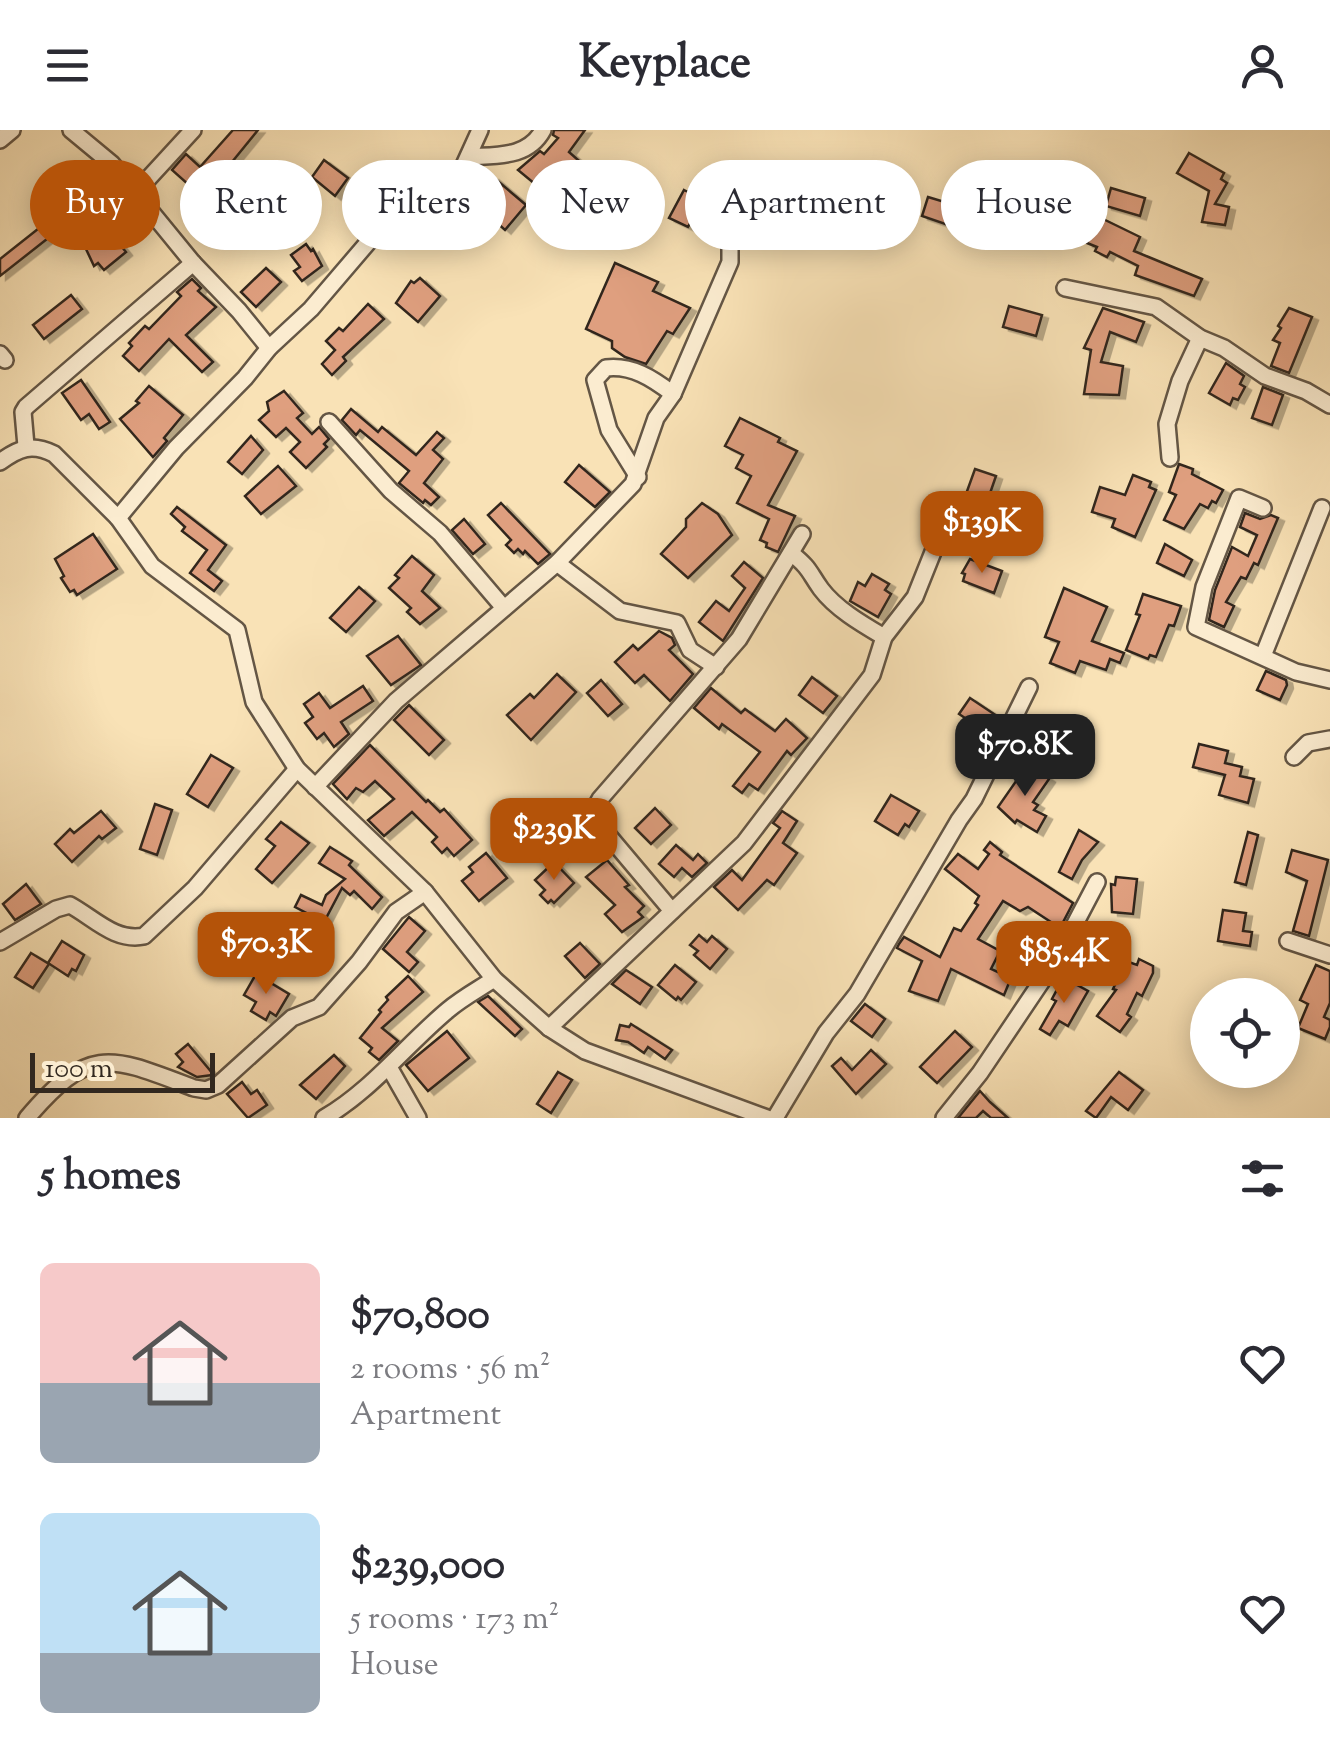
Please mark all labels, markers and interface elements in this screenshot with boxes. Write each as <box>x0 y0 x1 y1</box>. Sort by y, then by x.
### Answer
text: Keyplace <box>579 33 751 98</box>
icon: menu <box>40 38 95 93</box>
icon: person <box>1235 38 1290 93</box>
chip: Buy <box>30 160 160 250</box>
chip: Rent <box>180 160 322 250</box>
chip: Filters <box>342 160 506 250</box>
chip: New <box>526 160 665 250</box>
chip: Apartment <box>685 160 921 250</box>
chip: House <box>941 160 1108 250</box>
pin: $139K <box>912 491 1052 576</box>
text: $139K <box>942 500 1022 546</box>
pin: $70.8K <box>944 714 1106 799</box>
text: $70.8K <box>977 723 1073 769</box>
pin: $239K <box>484 798 624 883</box>
text: $239K <box>512 807 596 853</box>
pin: $70.3K <box>185 912 347 997</box>
text: $70.3K <box>220 921 312 967</box>
pin: $85.4K <box>983 921 1145 1006</box>
text: $85.4K <box>1018 930 1110 976</box>
map controls <box>1190 978 1300 1088</box>
button: locate <box>1190 978 1300 1088</box>
scale bar <box>30 1048 215 1093</box>
text: 100 m <box>45 1050 113 1090</box>
text: 5 homes <box>40 1148 181 1208</box>
icon: filters <box>1235 1151 1290 1206</box>
text: $70,800 <box>350 1287 490 1347</box>
icon: home <box>120 1303 240 1423</box>
icon: heart <box>1235 1336 1290 1391</box>
text: 2 rooms · 56 m² <box>350 1347 550 1393</box>
text: Apartment <box>350 1393 501 1439</box>
text: $239,000 <box>350 1537 505 1597</box>
icon: home <box>120 1553 240 1673</box>
icon: heart <box>1235 1586 1290 1641</box>
text: 5 rooms · 173 m² <box>350 1597 559 1643</box>
text: House <box>350 1643 439 1689</box>

